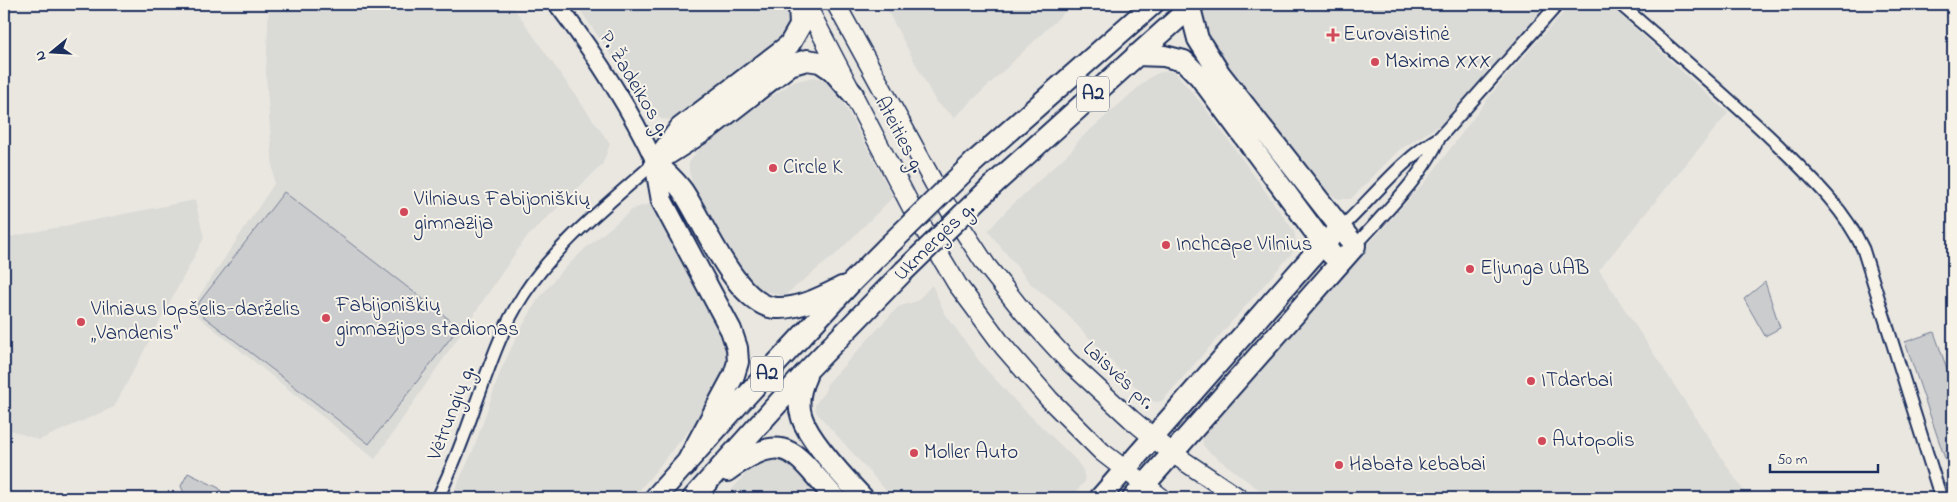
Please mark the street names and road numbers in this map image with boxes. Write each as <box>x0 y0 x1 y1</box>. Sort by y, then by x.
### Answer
street label: P. Žadeikos g. <box>589 25 677 144</box>
road number: A2 <box>1077 76 1109 112</box>
street label: Ateities g. <box>864 91 932 180</box>
street label: Ukmergės g. <box>887 195 984 290</box>
street label: Laisvės pr. <box>1075 335 1161 417</box>
road number: A2 <box>751 356 783 392</box>
street label: Vėtrungių g. <box>420 361 486 466</box>

